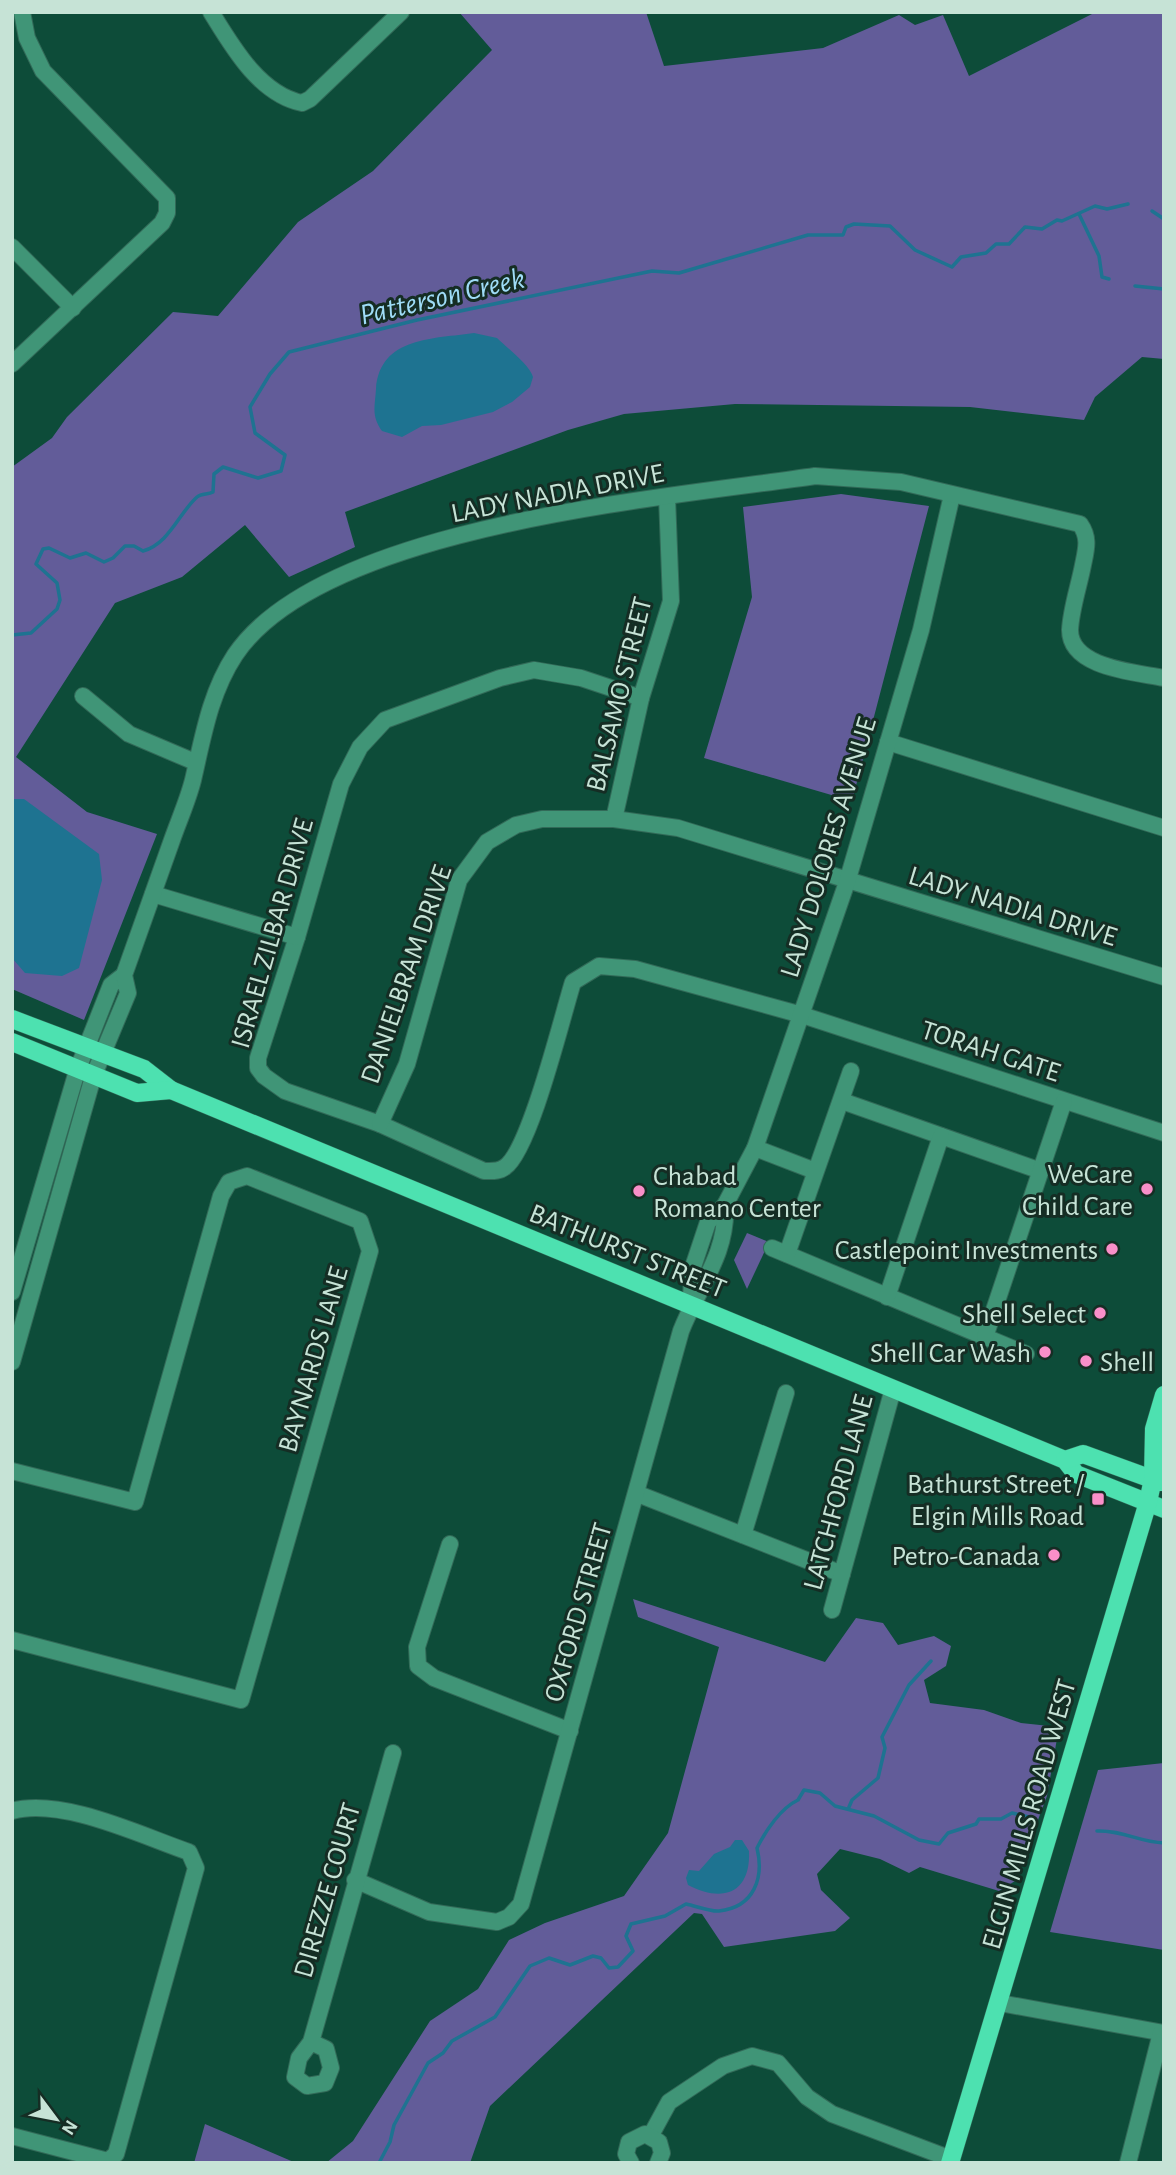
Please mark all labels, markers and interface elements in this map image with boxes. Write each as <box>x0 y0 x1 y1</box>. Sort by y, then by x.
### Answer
water label: Patterson Creek <box>357 263 528 331</box>
street label: LADY NADIA DRIVE <box>449 460 666 528</box>
street label: BALSAMO STREET <box>582 594 658 795</box>
street label: LADY DOLORES AVENUE <box>776 714 882 981</box>
street label: ISRAEL ZILBAR DRIVE <box>227 816 319 1052</box>
street label: DANIELBRAM DRIVE <box>356 862 457 1088</box>
street label: LADY NADIA DRIVE <box>905 862 1120 952</box>
street label: TORAH GATE <box>917 1016 1063 1088</box>
place label: WeCare Child Care <box>1022 1161 1133 1221</box>
place label: Chabad Romano Center <box>653 1163 821 1223</box>
marker: WeCare Child Care <box>1139 1181 1155 1197</box>
marker: Chabad Romano Center <box>631 1183 647 1199</box>
street label: BATHURST STREET <box>525 1200 730 1304</box>
place label: Castlepoint Investments <box>835 1237 1098 1265</box>
marker: Castlepoint Investments <box>1104 1241 1120 1257</box>
street label: BAYNARDS LANE <box>274 1263 354 1456</box>
place label: Shell Select <box>962 1301 1086 1329</box>
marker: Shell Select <box>1092 1305 1108 1321</box>
place label: Shell Car Wash <box>870 1340 1031 1368</box>
marker: Shell Car Wash <box>1037 1344 1053 1360</box>
place label: Shell <box>1100 1349 1154 1377</box>
marker: Shell <box>1078 1353 1094 1369</box>
street label: LATCHFORD LANE <box>799 1392 878 1593</box>
place label: Bathurst Street / Elgin Mills Road <box>907 1471 1085 1531</box>
marker: Bathurst Street / Elgin Mills Road <box>1090 1491 1106 1507</box>
street label: OXFORD STREET <box>540 1520 618 1705</box>
place label: Petro-Canada <box>891 1543 1040 1571</box>
marker: Petro-Canada <box>1046 1547 1062 1563</box>
street label: ELGIN MILLS ROAD WEST <box>978 1676 1082 1953</box>
street label: DIREZZE COURT <box>290 1800 366 1981</box>
north arrow <box>21 2084 91 2154</box>
text: N <box>58 2117 81 2138</box>

